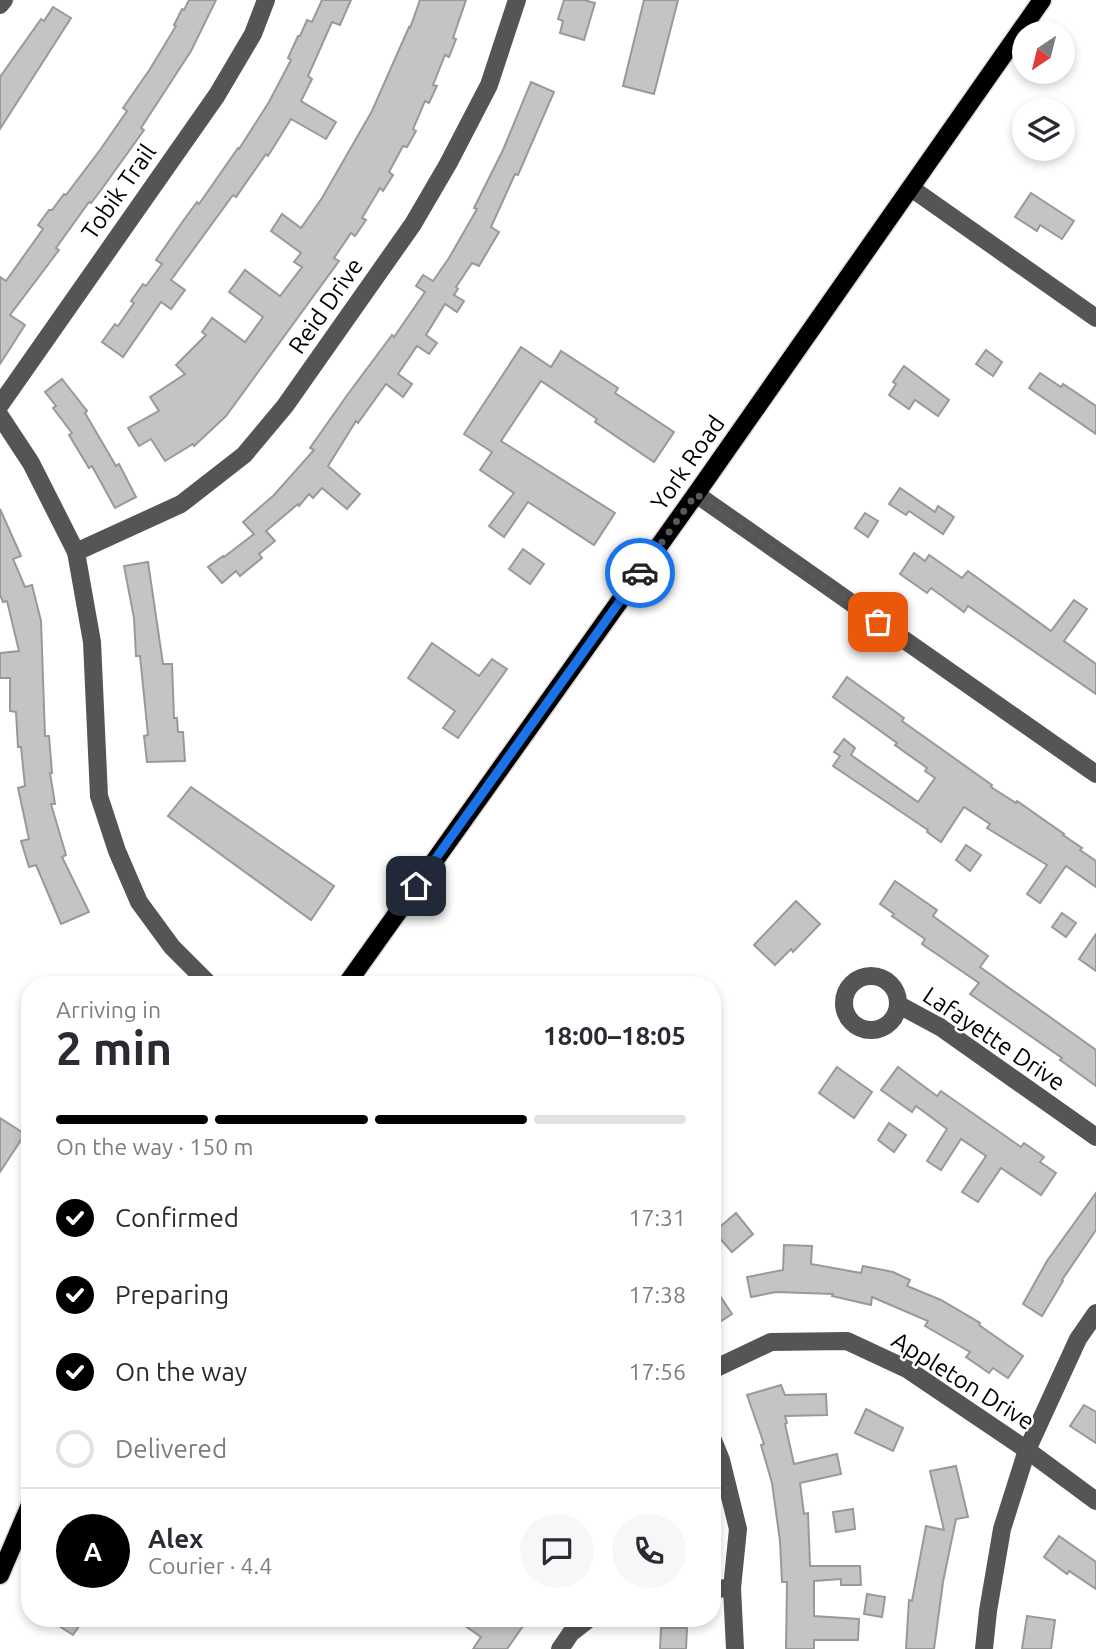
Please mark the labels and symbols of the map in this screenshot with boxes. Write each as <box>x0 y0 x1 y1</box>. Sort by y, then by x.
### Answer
north arrow <box>1012 21 1074 84</box>
street label: Tobik Trail <box>76 139 161 244</box>
street label: Reid Drive <box>283 253 368 359</box>
street label: York Road <box>645 410 730 515</box>
courier <box>605 538 675 608</box>
pin <box>848 592 908 652</box>
pin <box>386 856 446 916</box>
street label: Lafayette Drive <box>918 981 1070 1096</box>
street label: Appleton Drive <box>887 1326 1039 1435</box>

